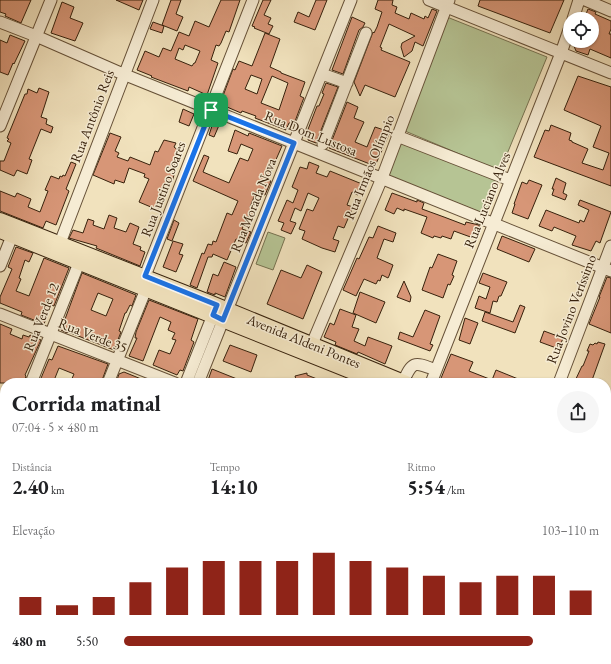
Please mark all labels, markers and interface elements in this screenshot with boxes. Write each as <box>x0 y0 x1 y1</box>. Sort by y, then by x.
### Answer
map controls <box>563 12 599 48</box>
button: locate <box>563 12 599 48</box>
street label: Rua Antônio Reis <box>66 67 118 165</box>
pin <box>194 93 228 127</box>
icon: arrive <box>200 99 222 121</box>
street label: Rua Dom Lustosa <box>262 106 360 160</box>
street label: Rua Irmãos Olímpio <box>340 112 398 222</box>
street label: Rua Justino Soares <box>137 138 190 239</box>
street label: Rua Luciano Alves <box>460 149 515 251</box>
street label: Rua Morada Nova <box>226 155 280 255</box>
street label: Rua Jovino Veríssimo <box>542 252 600 366</box>
street label: Rua Verde 12 <box>19 280 63 354</box>
street label: Avenida Aldeni Pontes <box>244 310 364 372</box>
street label: Rua Verde 35 <box>56 314 130 356</box>
text: Corrida matinal <box>12 389 161 418</box>
button: share <box>557 391 599 433</box>
text: 07:04 · 5 × 480 m <box>12 419 99 436</box>
text: Distância <box>12 460 52 474</box>
text: Tempo <box>210 460 240 474</box>
text: Ritmo <box>407 460 435 474</box>
text: 2.40 <box>12 474 49 500</box>
text: 14:10 <box>210 474 258 500</box>
text: 5:54 <box>407 474 445 500</box>
text: km <box>49 483 65 497</box>
text: /km <box>445 483 465 497</box>
text: Elevação <box>12 522 55 539</box>
text: 103–110 m <box>542 522 599 539</box>
text: 480 m <box>12 633 46 650</box>
text: 5:50 <box>76 633 98 650</box>

